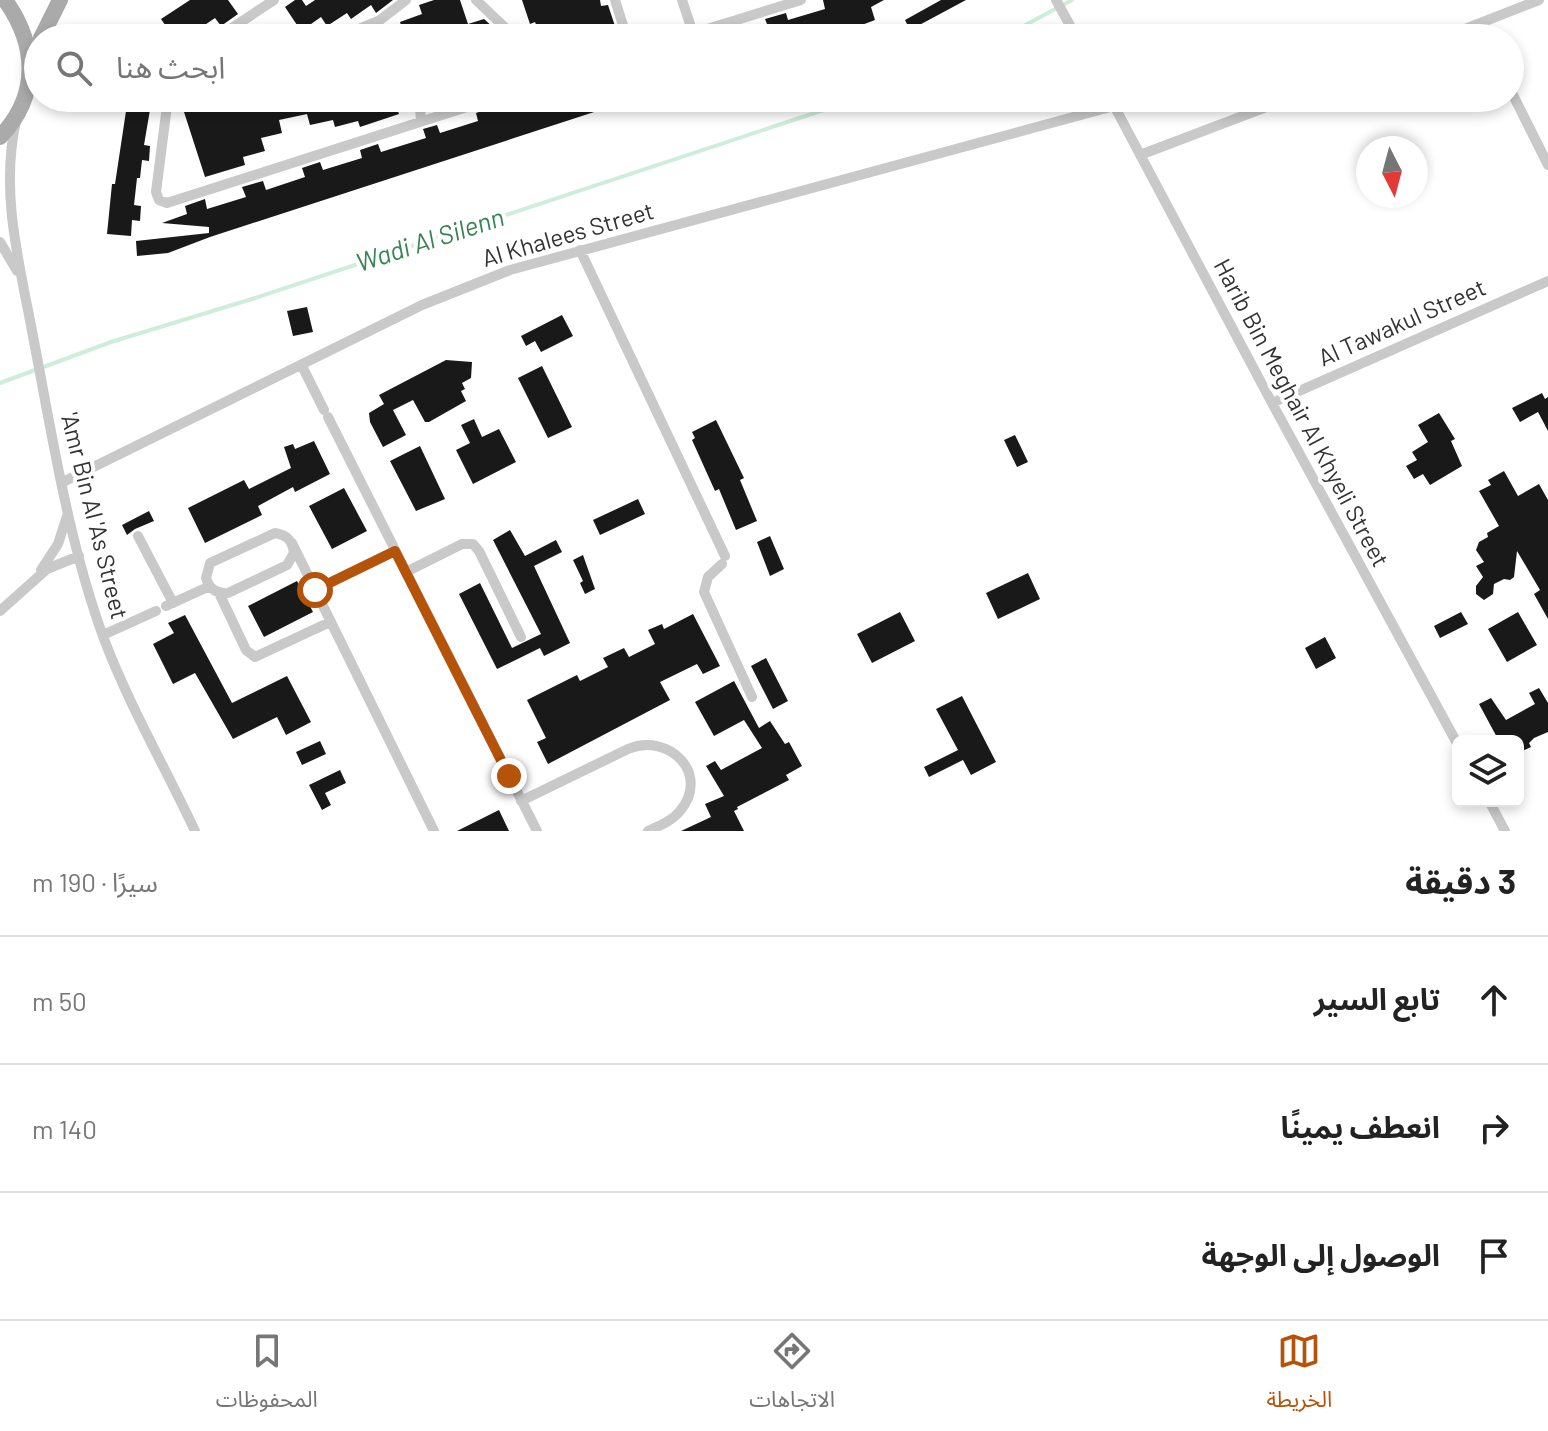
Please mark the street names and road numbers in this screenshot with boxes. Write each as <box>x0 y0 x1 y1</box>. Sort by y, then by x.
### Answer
street label: Al Khalees Street <box>478 195 657 272</box>
street label: Harib Bin Meghair Al Khyeli Street <box>1209 253 1396 571</box>
street label: Al Tawakul Street <box>1313 272 1490 372</box>
street label: 'Amr Bin Al 'As Street <box>56 409 135 622</box>

